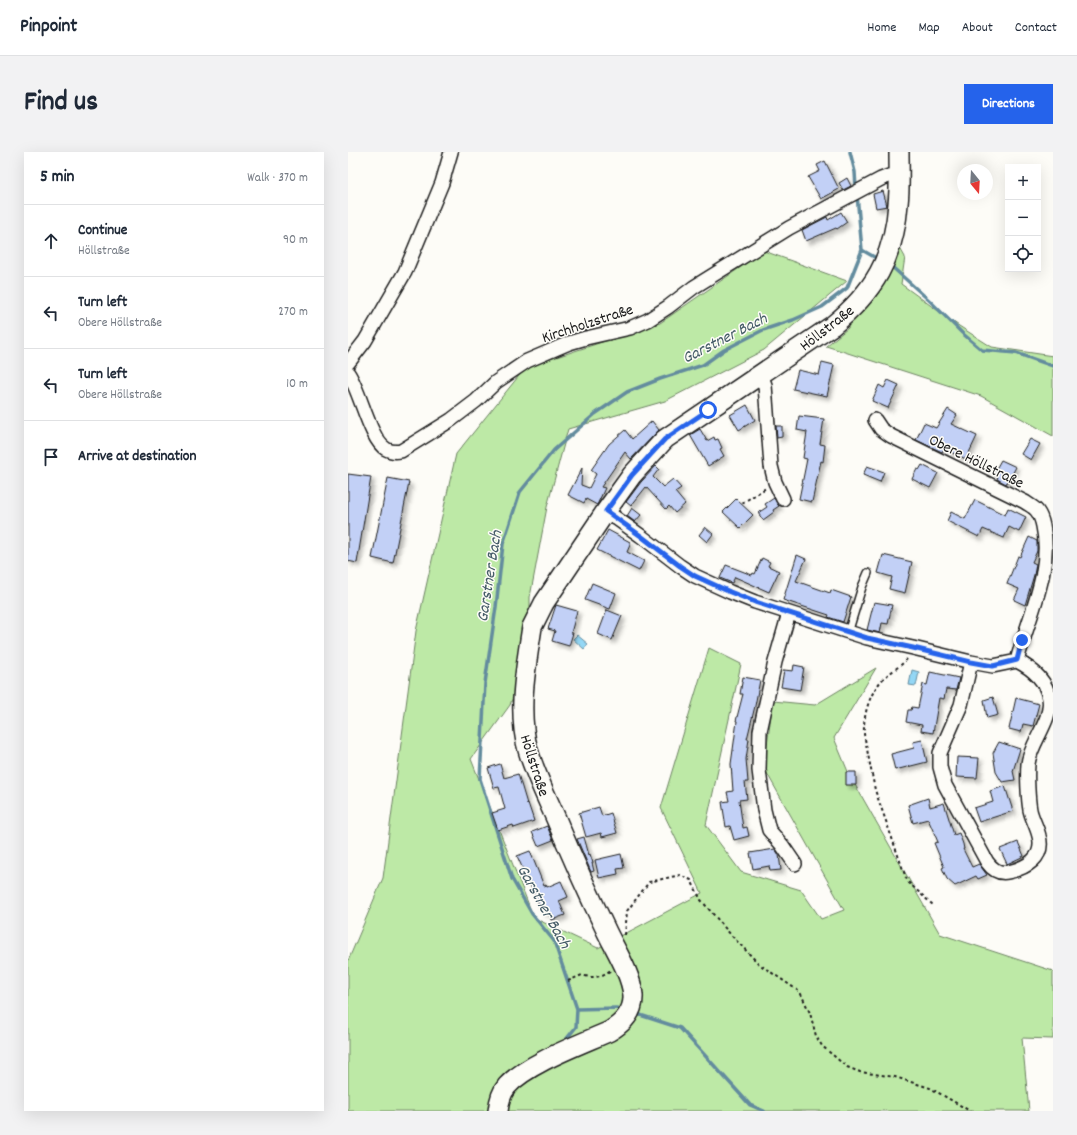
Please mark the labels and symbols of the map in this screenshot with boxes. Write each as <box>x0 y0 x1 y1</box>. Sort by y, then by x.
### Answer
north arrow <box>957 164 993 200</box>
street label: Kirchholzstraße <box>539 299 637 350</box>
street label: Höllstraße <box>795 300 860 358</box>
water label: Garstner Bach <box>679 307 773 371</box>
route start <box>699 401 717 419</box>
street label: Obere Höllstraße <box>924 429 1027 495</box>
water label: Garstner Bach <box>472 528 510 624</box>
route end <box>1013 631 1031 649</box>
street label: Höllstraße <box>513 732 554 800</box>
water label: Garstner Bach <box>509 861 576 955</box>

